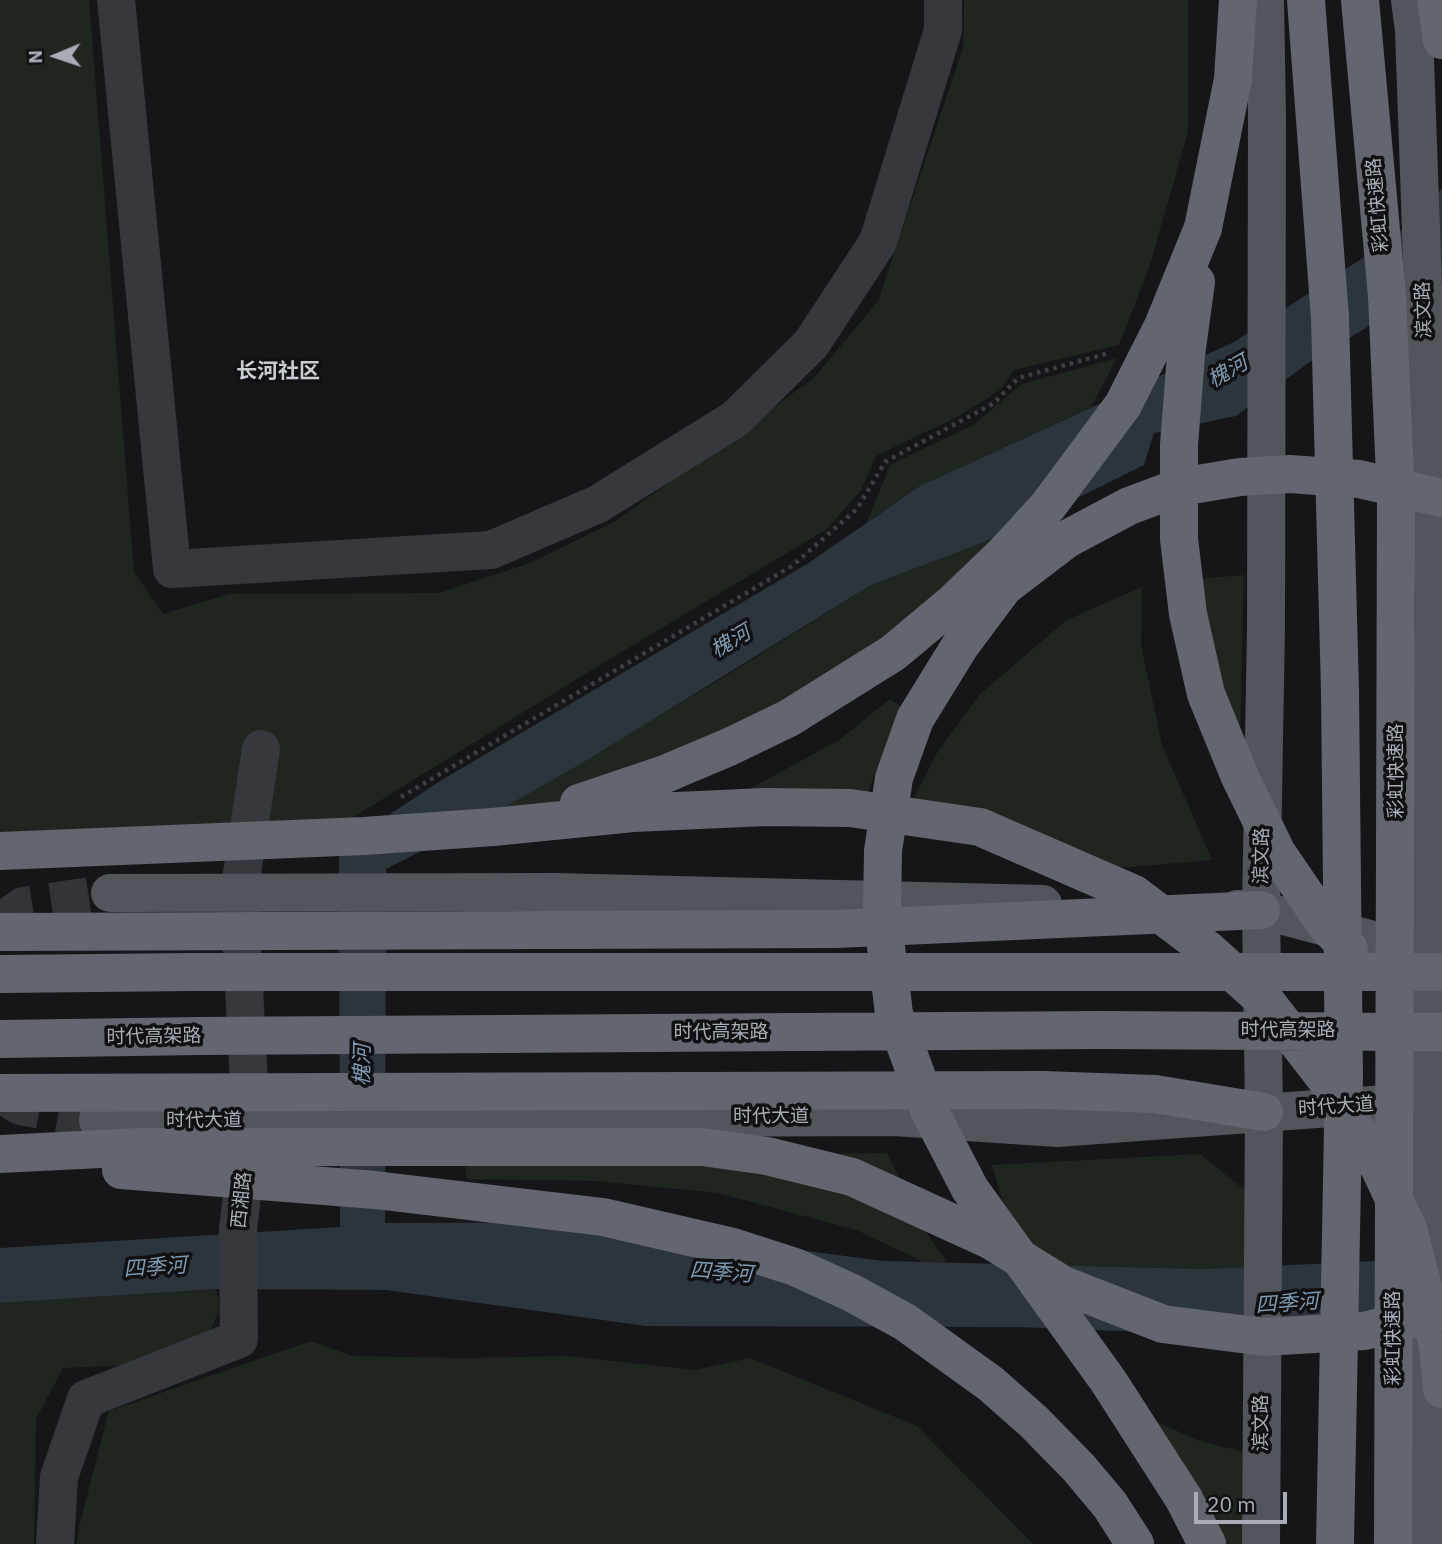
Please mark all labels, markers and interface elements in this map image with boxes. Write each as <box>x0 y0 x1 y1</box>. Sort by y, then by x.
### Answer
north arrow <box>21 21 91 91</box>
text: N <box>23 49 47 64</box>
street label: 彩虹快速路 <box>1363 157 1393 253</box>
street label: 滨文路 <box>1412 281 1436 339</box>
water label: 槐河 <box>1204 351 1252 393</box>
district label: 长河社区 <box>236 359 320 385</box>
water label: 槐河 <box>707 620 755 664</box>
street label: 彩虹快速路 <box>1386 724 1408 818</box>
street label: 滨文路 <box>1250 827 1274 885</box>
street label: 时代高架路 <box>1241 1020 1335 1042</box>
street label: 时代高架路 <box>674 1022 768 1044</box>
street label: 时代高架路 <box>106 1025 202 1049</box>
water label: 槐河 <box>350 1044 376 1086</box>
street label: 时代大道 <box>1297 1093 1375 1121</box>
street label: 时代大道 <box>733 1106 809 1128</box>
street label: 时代大道 <box>166 1110 242 1132</box>
street label: 西湘路 <box>228 1170 256 1230</box>
water label: 四季河 <box>123 1253 187 1283</box>
water label: 四季河 <box>689 1258 753 1288</box>
water label: 四季河 <box>1255 1289 1319 1319</box>
street label: 彩虹快速路 <box>1383 1291 1405 1385</box>
street label: 滨文路 <box>1251 1395 1273 1451</box>
scale bar <box>1197 1478 1290 1522</box>
text: 20 m <box>1207 1490 1256 1518</box>

